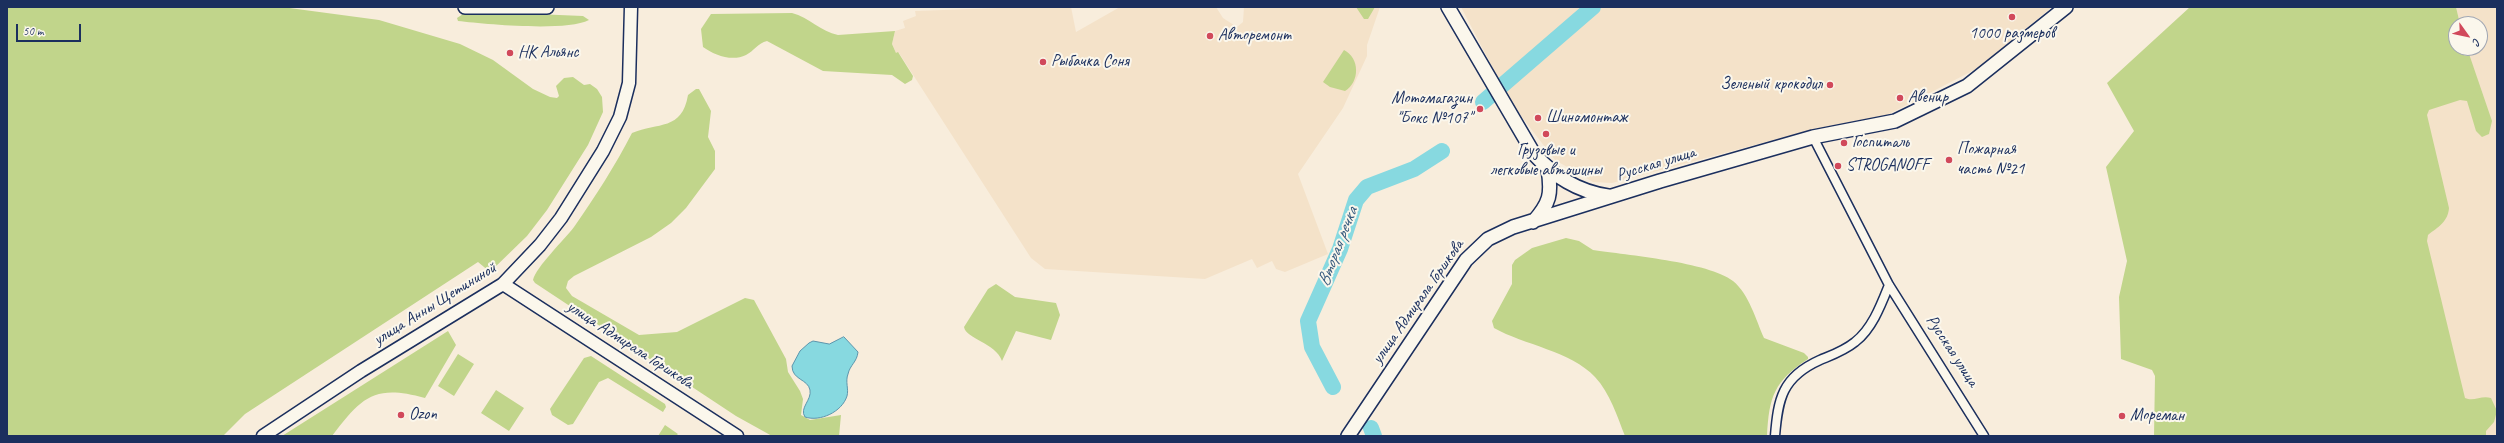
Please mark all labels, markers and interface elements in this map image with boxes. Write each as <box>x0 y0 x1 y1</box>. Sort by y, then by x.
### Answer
marker: 1000 размеров <box>2007 12 2017 22</box>
scale bar <box>18 16 83 42</box>
north arrow <box>2448 16 2488 56</box>
text: 50 m <box>23 23 43 39</box>
place label: 1000 размеров <box>1969 24 2055 44</box>
place label: Авторемонт <box>1218 26 1291 46</box>
marker: Авторемонт <box>1205 31 1215 41</box>
text: С <box>2470 36 2485 48</box>
place label: НК Альянс <box>518 43 578 63</box>
marker: НК Альянс <box>505 48 515 58</box>
place label: Рыбачка Соня <box>1051 52 1129 72</box>
marker: Рыбачка Соня <box>1038 57 1048 67</box>
place label: Зеленый крокодил <box>1720 75 1822 95</box>
marker: Зеленый крокодил <box>1825 80 1835 90</box>
place label: Авенир <box>1908 88 1948 108</box>
place label: Мотомагазин "Бокс №107" <box>1391 89 1472 129</box>
marker: Авенир <box>1895 93 1905 103</box>
marker: Мотомагазин "Бокс №107" <box>1475 104 1485 114</box>
place label: Шиномонтаж <box>1546 108 1627 128</box>
marker: Шиномонтаж <box>1533 113 1543 123</box>
marker: Грузовые и легковые автошины <box>1541 129 1551 139</box>
place label: Госпиталь <box>1852 133 1909 153</box>
marker: Госпиталь <box>1839 138 1849 148</box>
place label: Пожарная часть №21 <box>1957 140 2024 180</box>
place label: Грузовые и легковые автошины <box>1490 141 1602 181</box>
street label: Русская улица <box>1614 142 1698 186</box>
marker: Пожарная часть №21 <box>1944 155 1954 165</box>
place label: STROGANOFF <box>1846 156 1929 176</box>
marker: STROGANOFF <box>1833 161 1843 171</box>
water label: Вторая речка <box>1313 204 1363 290</box>
street label: улица Адмирала Горшкова <box>1368 236 1468 368</box>
street label: улица Анны Щетининой <box>370 258 500 350</box>
street label: улица Адмирала Горшкова <box>563 296 697 394</box>
street label: Русская улица <box>1921 311 1983 391</box>
place label: Ozon <box>409 405 437 425</box>
place label: Мореман <box>2130 406 2184 426</box>
marker: Ozon <box>396 410 406 420</box>
marker: Мореман <box>2117 411 2127 421</box>

